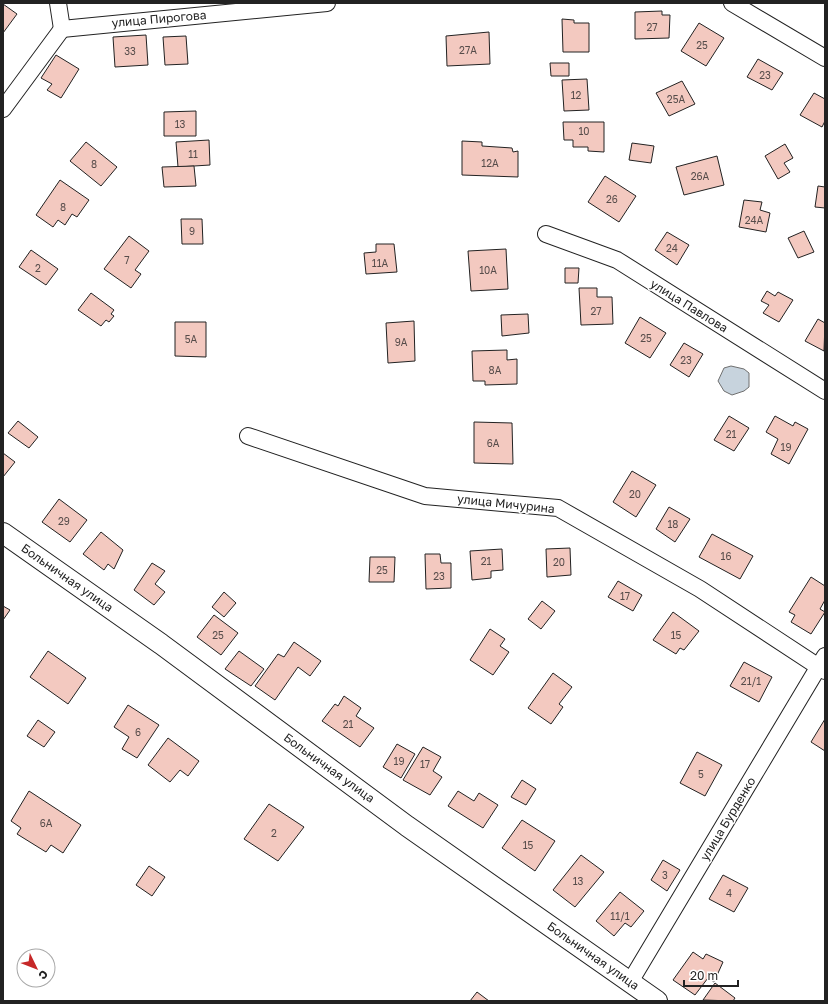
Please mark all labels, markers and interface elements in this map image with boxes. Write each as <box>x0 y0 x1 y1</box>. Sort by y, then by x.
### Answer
street label: улица Пирогова <box>111 7 207 30</box>
house number: 27 <box>646 21 658 33</box>
house number: 25 <box>696 39 708 51</box>
house number: 27А <box>459 44 477 56</box>
house number: 33 <box>124 45 136 57</box>
house number: 23 <box>759 69 771 81</box>
house number: 12 <box>571 89 582 101</box>
house number: 25А <box>667 93 685 105</box>
house number: 13 <box>175 118 185 130</box>
house number: 10 <box>578 125 590 137</box>
house number: 11 <box>188 148 198 160</box>
house number: 12А <box>481 157 499 169</box>
house number: 8 <box>91 158 97 170</box>
house number: 26А <box>691 170 710 182</box>
house number: 26 <box>606 193 618 205</box>
house number: 8 <box>60 201 66 213</box>
house number: 24А <box>745 214 764 226</box>
house number: 9 <box>189 225 195 237</box>
house number: 24 <box>666 242 678 254</box>
house number: 7 <box>124 254 130 266</box>
house number: 11А <box>372 257 388 269</box>
house number: 2 <box>35 262 41 274</box>
house number: 10А <box>479 264 497 276</box>
street label: улица Павлова <box>648 276 731 335</box>
house number: 27 <box>590 305 602 317</box>
house number: 25 <box>640 332 652 344</box>
house number: 5А <box>185 333 198 345</box>
house number: 9А <box>395 336 408 348</box>
house number: 23 <box>680 354 692 366</box>
house number: 8А <box>489 364 502 376</box>
house number: 21 <box>726 428 736 440</box>
house number: 6А <box>487 437 500 449</box>
house number: 19 <box>781 441 791 453</box>
house number: 20 <box>629 488 641 500</box>
street label: улица Мичурина <box>457 491 556 516</box>
house number: 29 <box>58 515 70 527</box>
house number: 18 <box>668 518 678 530</box>
street label: Больничная улица <box>18 540 116 615</box>
house number: 16 <box>721 550 731 562</box>
house number: 21 <box>481 555 491 567</box>
house number: 20 <box>553 556 565 568</box>
house number: 25 <box>376 564 388 576</box>
house number: 23 <box>433 570 445 582</box>
house number: 17 <box>620 590 630 602</box>
house number: 25 <box>212 629 224 641</box>
house number: 15 <box>671 629 682 641</box>
house number: 21/1 <box>741 675 761 687</box>
house number: 21 <box>343 718 353 730</box>
house number: 6 <box>135 726 141 738</box>
street label: Больничная улица <box>281 730 378 806</box>
house number: 19 <box>394 755 404 767</box>
house number: 17 <box>420 758 430 770</box>
house number: 5 <box>698 768 704 780</box>
street label: улица Бурденко <box>697 774 759 863</box>
house number: 6А <box>40 817 53 829</box>
house number: 2 <box>271 827 277 839</box>
house number: 15 <box>523 839 534 851</box>
house number: 3 <box>662 869 668 881</box>
house number: 13 <box>573 875 583 887</box>
house number: 4 <box>726 887 732 899</box>
house number: 11/1 <box>610 910 630 922</box>
street label: Больничная улица <box>544 918 642 993</box>
north arrow <box>16 948 56 988</box>
scale bar <box>684 962 738 988</box>
text: С <box>36 968 51 983</box>
text: 20 m <box>690 968 718 983</box>

